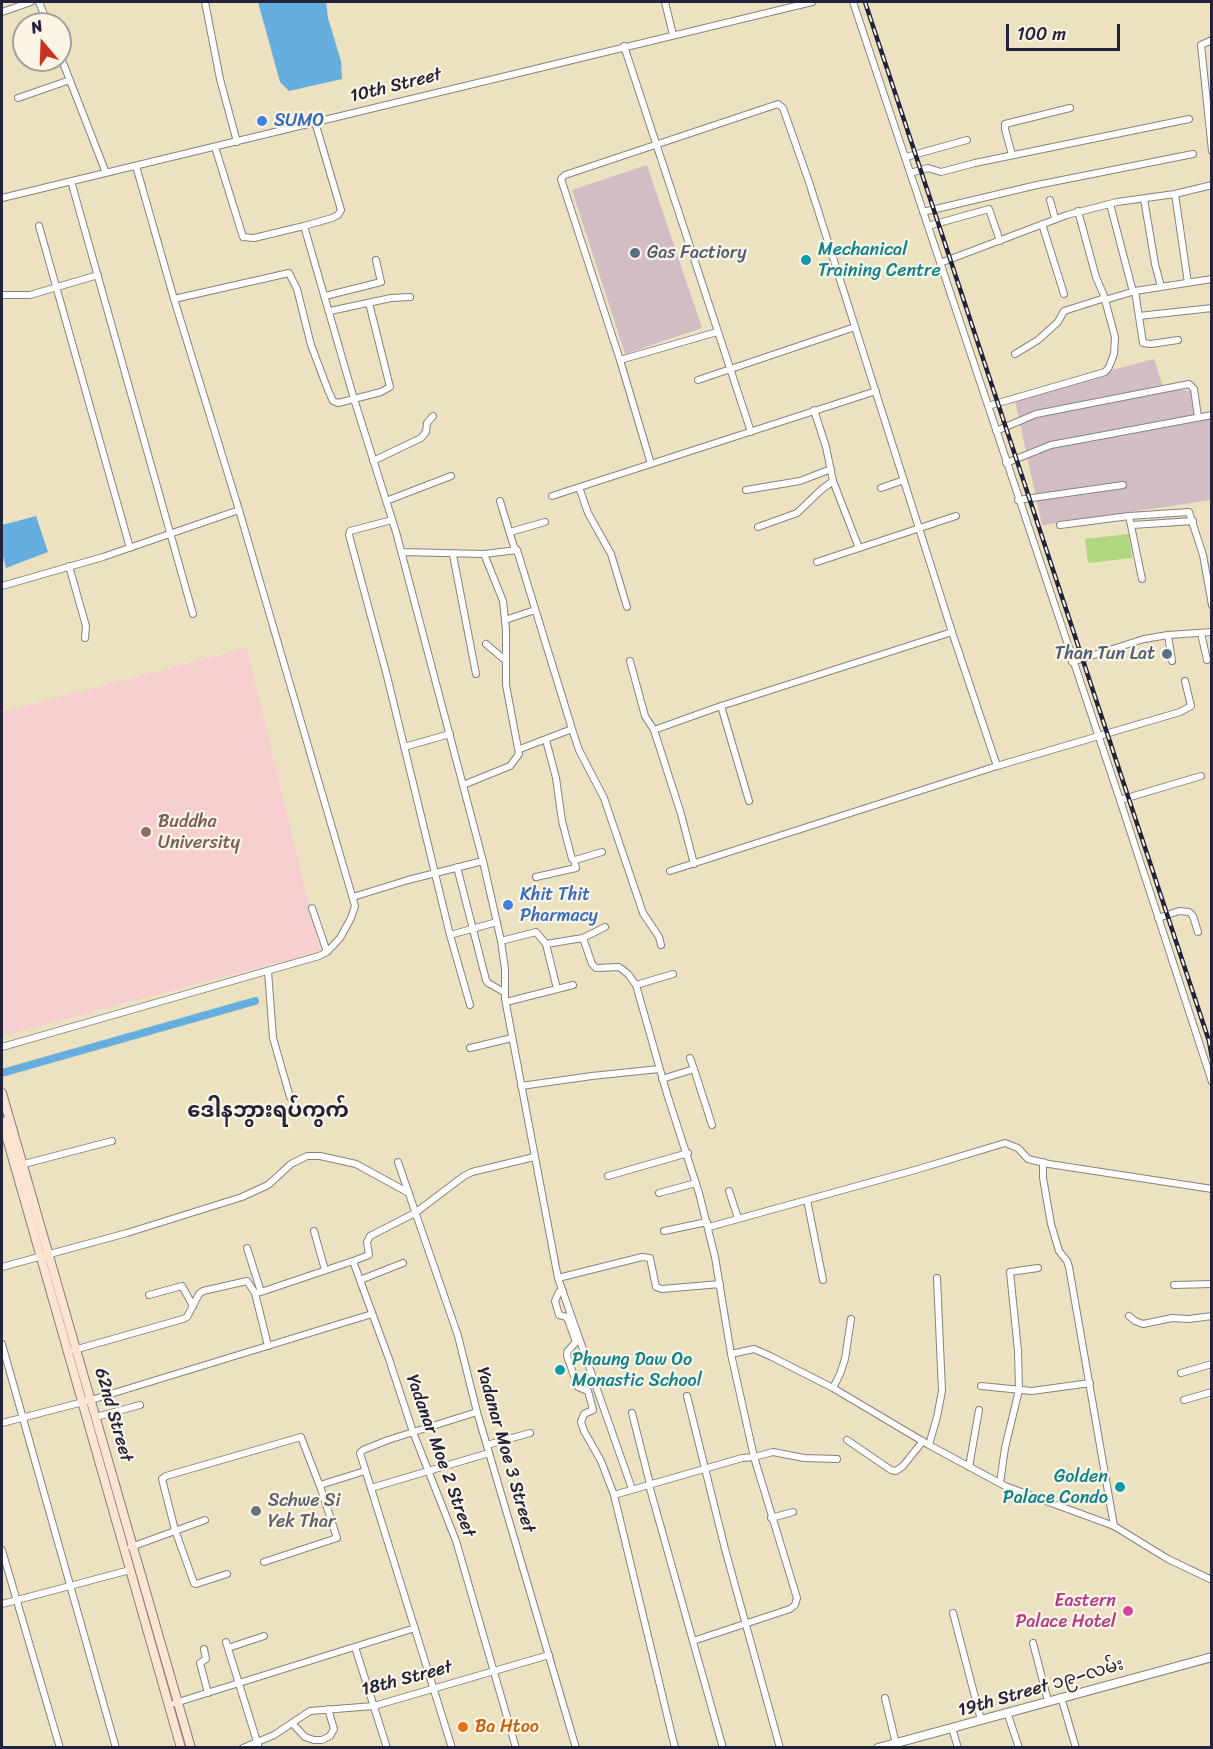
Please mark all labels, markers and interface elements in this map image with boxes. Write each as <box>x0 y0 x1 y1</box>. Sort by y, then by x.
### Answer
text: N <box>27 11 47 42</box>
north arrow <box>12 12 72 72</box>
scale bar <box>1009 12 1123 50</box>
text: 100 m <box>1017 18 1066 50</box>
street label: 10th Street <box>348 64 444 108</box>
place label: SUMO <box>274 110 324 132</box>
marker: SUMO <box>255 114 269 128</box>
place label: Mechanical Training Centre <box>818 239 941 282</box>
place label: Gas Factiory <box>647 242 747 264</box>
marker: Gas Factiory <box>628 246 642 260</box>
marker: Mechanical Training Centre <box>799 253 813 267</box>
place label: Than Tun Lat <box>1055 643 1155 665</box>
marker: Than Tun Lat <box>1160 647 1174 661</box>
place label: Buddha University <box>158 811 240 854</box>
marker: Buddha University <box>139 825 153 839</box>
place label: Khit Thit Pharmacy <box>520 884 598 926</box>
marker: Khit Thit Pharmacy <box>501 898 515 912</box>
district label: ဒေါနဘွားရပ်ကွက် <box>187 1099 349 1125</box>
place label: Phaung Daw Oo Monastic School <box>572 1349 702 1392</box>
marker: Phaung Daw Oo Monastic School <box>553 1363 567 1377</box>
street label: Yadanar Moe 3 Street <box>471 1365 539 1535</box>
street label: 62nd Street <box>89 1366 137 1464</box>
street label: Yadanar Moe 2 Street <box>401 1372 479 1540</box>
place label: Golden Palace Condo <box>1003 1466 1108 1508</box>
marker: Golden Palace Condo <box>1113 1480 1127 1494</box>
place label: Schwe Si Yek Thar <box>268 1490 340 1532</box>
marker: Schwe Si Yek Thar <box>249 1504 263 1518</box>
place label: Eastern Palace Hotel <box>1015 1590 1116 1632</box>
marker: Eastern Palace Hotel <box>1121 1604 1135 1618</box>
street label: 19th Street ၁၉−လမ်း <box>956 1654 1126 1722</box>
street label: 18th Street <box>359 1657 455 1701</box>
place label: Ba Htoo <box>475 1716 539 1738</box>
marker: Ba Htoo <box>456 1720 470 1734</box>

